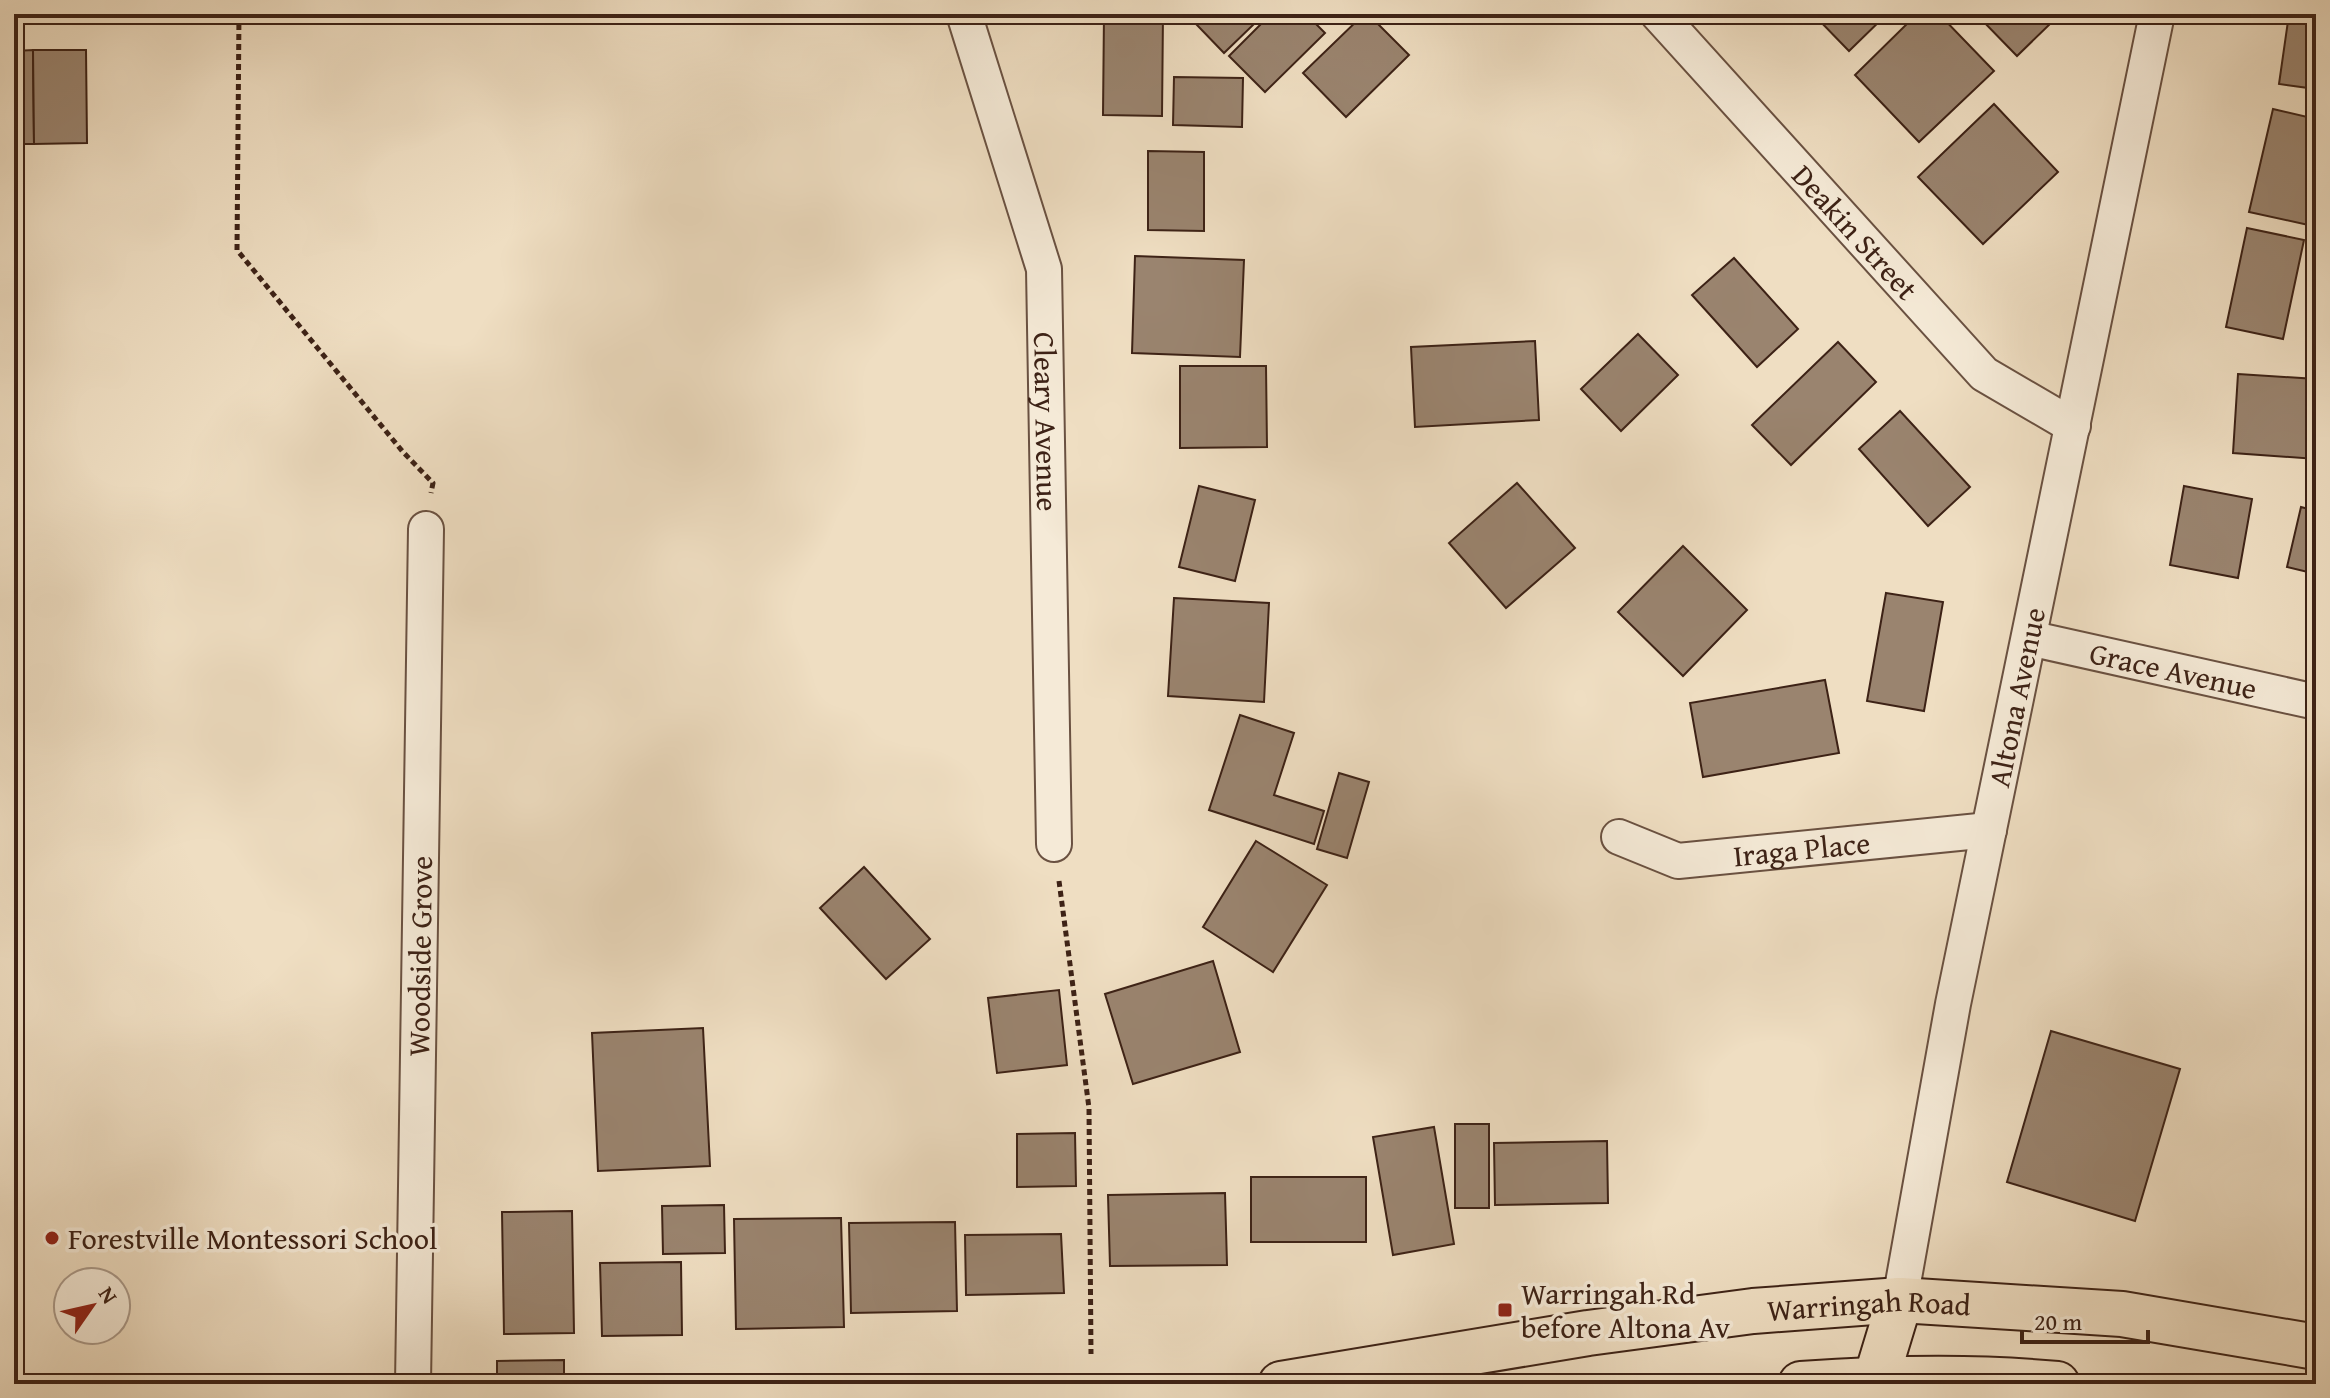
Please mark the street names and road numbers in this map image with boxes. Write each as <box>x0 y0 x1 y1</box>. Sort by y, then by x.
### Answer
street label: Deakin Street <box>1782 154 1929 310</box>
street label: Cleary Avenue <box>1023 332 1070 512</box>
street label: Altona Avenue <box>1976 603 2056 791</box>
street label: Grace Avenue <box>2086 630 2261 710</box>
street label: Iraga Place <box>1731 820 1872 877</box>
street label: Woodside Grove <box>396 855 443 1057</box>
street label: Warringah Road <box>1766 1278 1972 1332</box>

